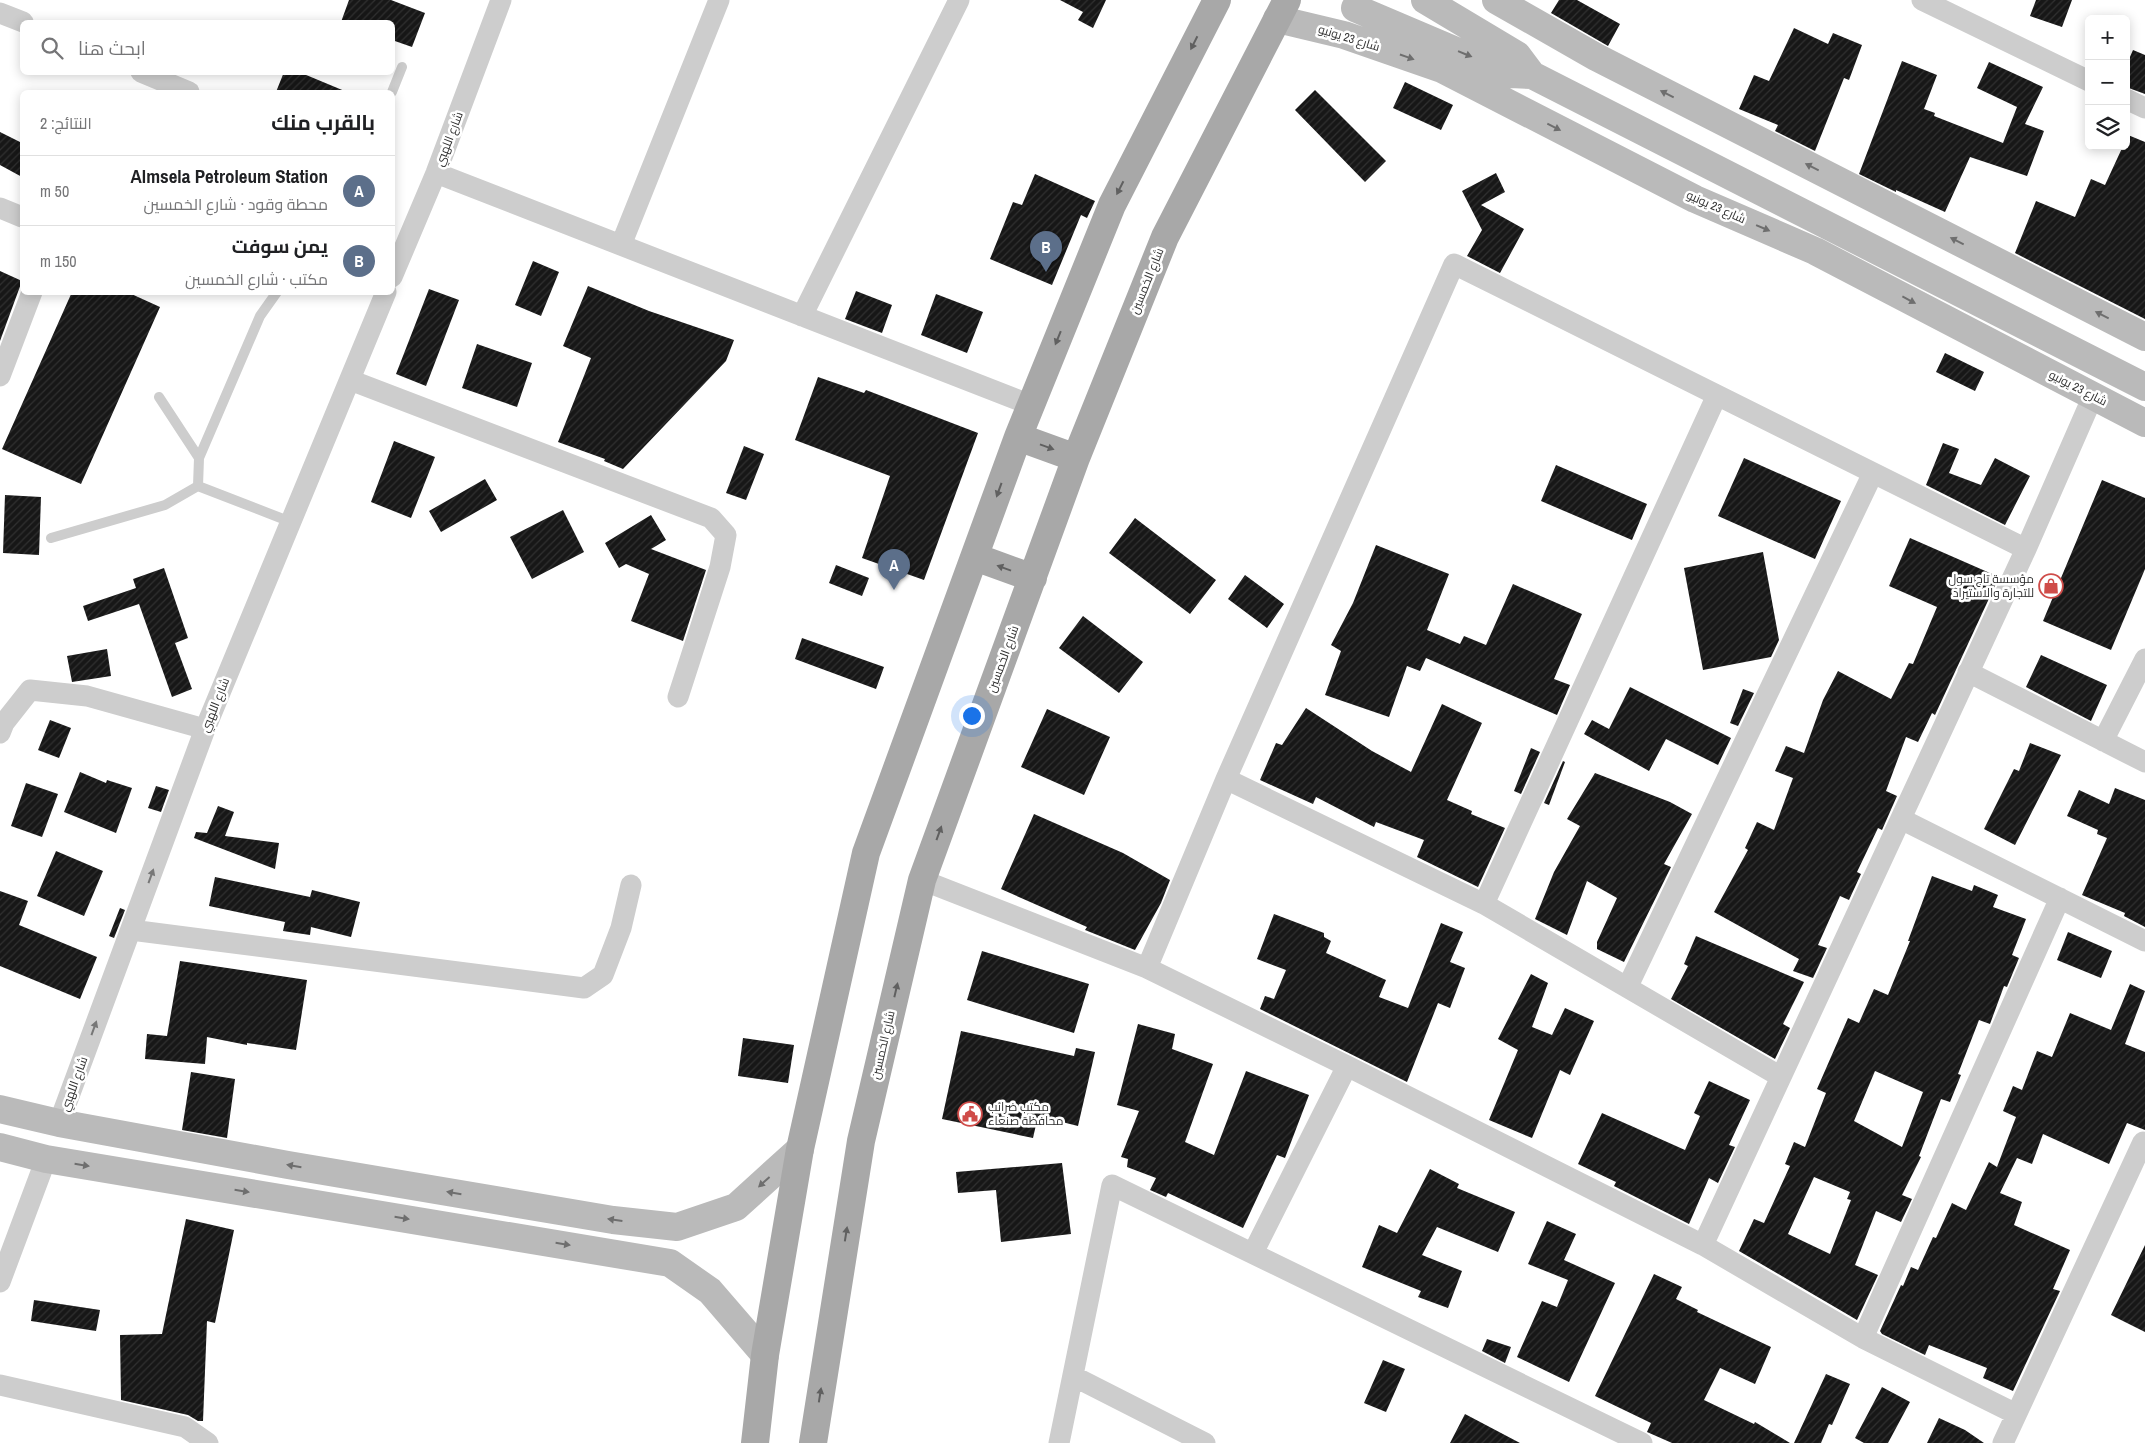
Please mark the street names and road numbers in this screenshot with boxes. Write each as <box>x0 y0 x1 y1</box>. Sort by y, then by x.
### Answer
street label: شارع 23 يونيو <box>1316 21 1382 55</box>
street label: شارع اللهبي <box>431 109 469 169</box>
street label: شارع 23 يونيو <box>1684 187 1748 227</box>
street label: شارع الخمسين <box>1126 245 1168 316</box>
street label: شارع 23 يونيو <box>2046 366 2110 410</box>
street label: شارع الخمسين <box>983 623 1023 695</box>
street label: شارع اللهبي <box>197 675 235 735</box>
street label: شارع الخمسين <box>867 1009 899 1081</box>
street label: شارع اللهبي <box>57 1054 93 1114</box>

